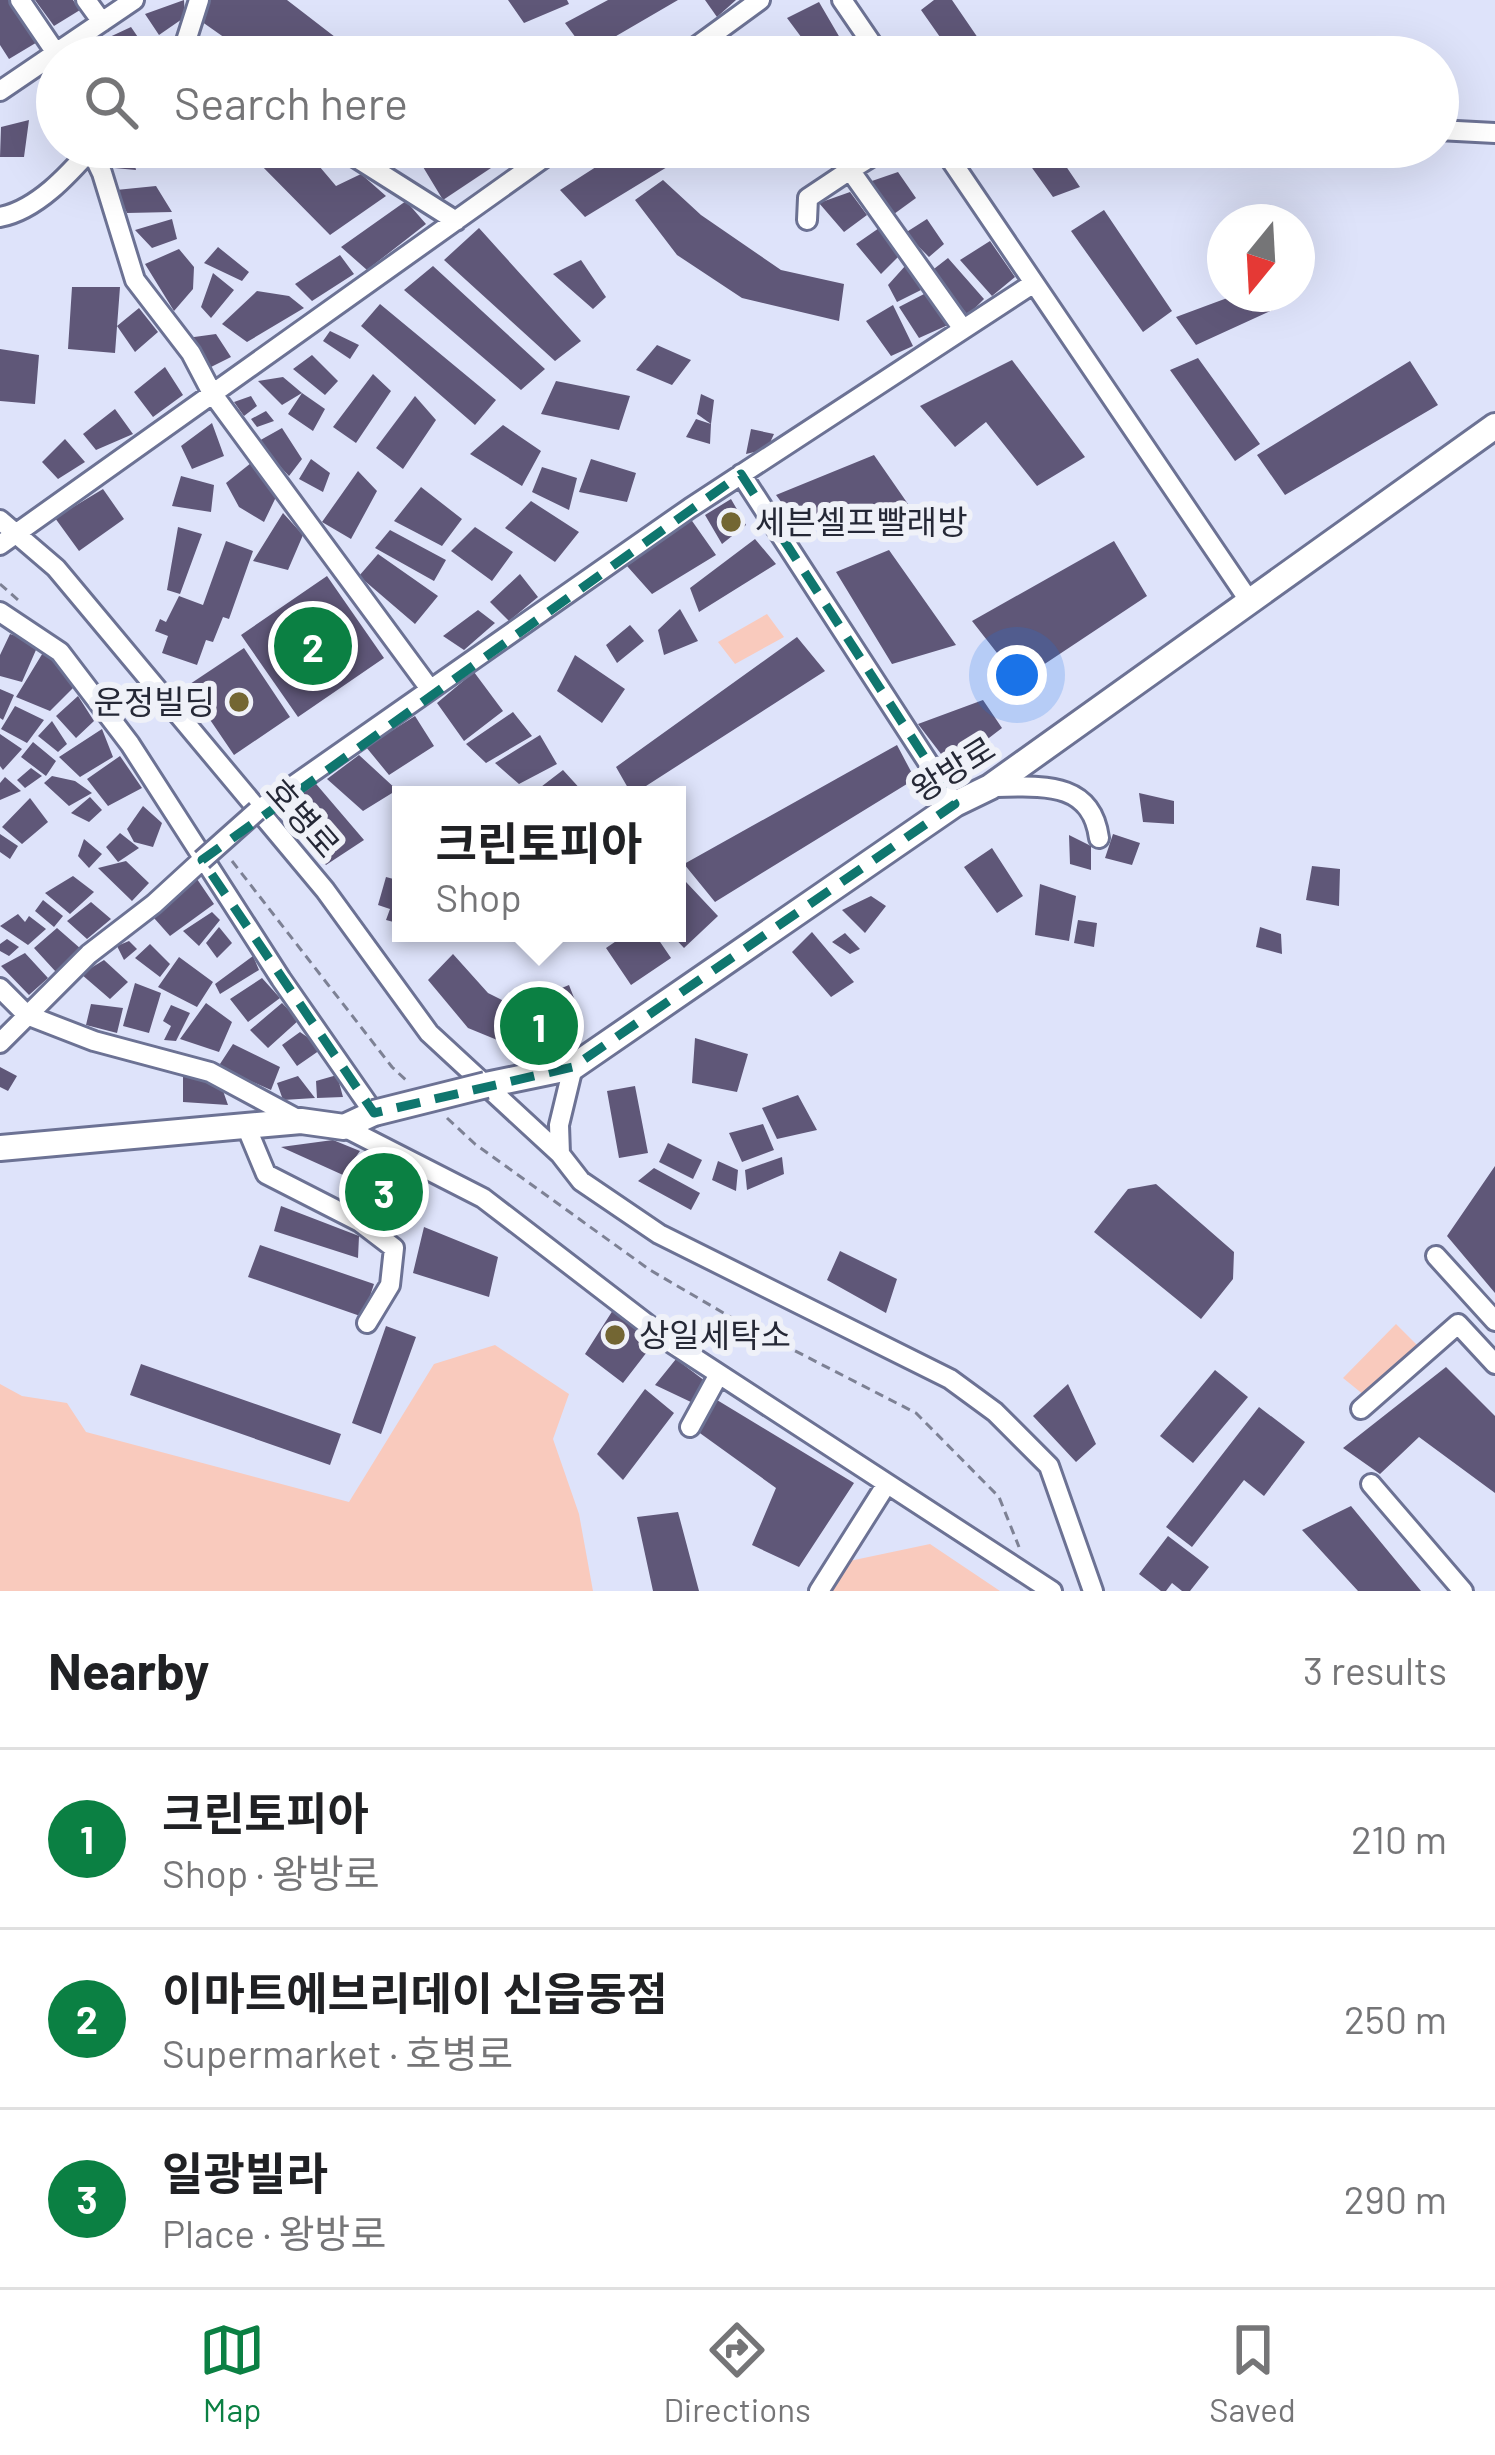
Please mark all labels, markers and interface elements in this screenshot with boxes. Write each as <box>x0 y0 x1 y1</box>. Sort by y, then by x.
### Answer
search box <box>36 36 1459 168</box>
icon: search <box>78 69 144 135</box>
text: Search here <box>174 75 408 129</box>
north arrow <box>1207 204 1315 312</box>
place label: 세븐셀프빨래방 <box>755 501 968 541</box>
marker: 세븐셀프빨래방 <box>718 509 744 535</box>
pin: 2 <box>274 601 352 691</box>
your location <box>987 645 1047 705</box>
place label: 운정빌딩 <box>94 681 215 721</box>
marker: 운정빌딩 <box>226 689 252 715</box>
street label: 왕방로 <box>903 727 1002 809</box>
street label: 호병로 <box>259 770 349 865</box>
popup <box>392 786 686 942</box>
text: 크린토피아 <box>435 815 643 869</box>
text: Shop <box>435 873 522 920</box>
pin: 1 <box>500 981 578 1071</box>
pin: 3 <box>345 1147 423 1237</box>
place label: 상일세탁소 <box>639 1314 791 1354</box>
marker: 상일세탁소 <box>602 1322 628 1348</box>
text: Nearby <box>48 1639 209 1700</box>
text: 3 results <box>1303 1646 1447 1693</box>
text: 크린토피아 <box>162 1785 369 1839</box>
text: 1 <box>80 1815 94 1862</box>
text: 210 m <box>1351 1815 1447 1862</box>
text: Shop · 왕방로 <box>162 1849 380 1896</box>
text: 이마트에브리데이 신읍동점 <box>162 1965 668 2019</box>
text: 2 <box>76 1995 98 2042</box>
text: 250 m <box>1344 1995 1447 2042</box>
text: Supermarket · 호병로 <box>162 2029 513 2076</box>
text: 일광빌라 <box>162 2145 328 2199</box>
text: 3 <box>76 2175 98 2222</box>
text: 290 m <box>1344 2175 1447 2222</box>
text: Place · 왕방로 <box>162 2209 386 2256</box>
tab: Map <box>199 2317 265 2429</box>
tab: Directions <box>663 2317 811 2429</box>
tab: Saved <box>1209 2317 1296 2429</box>

